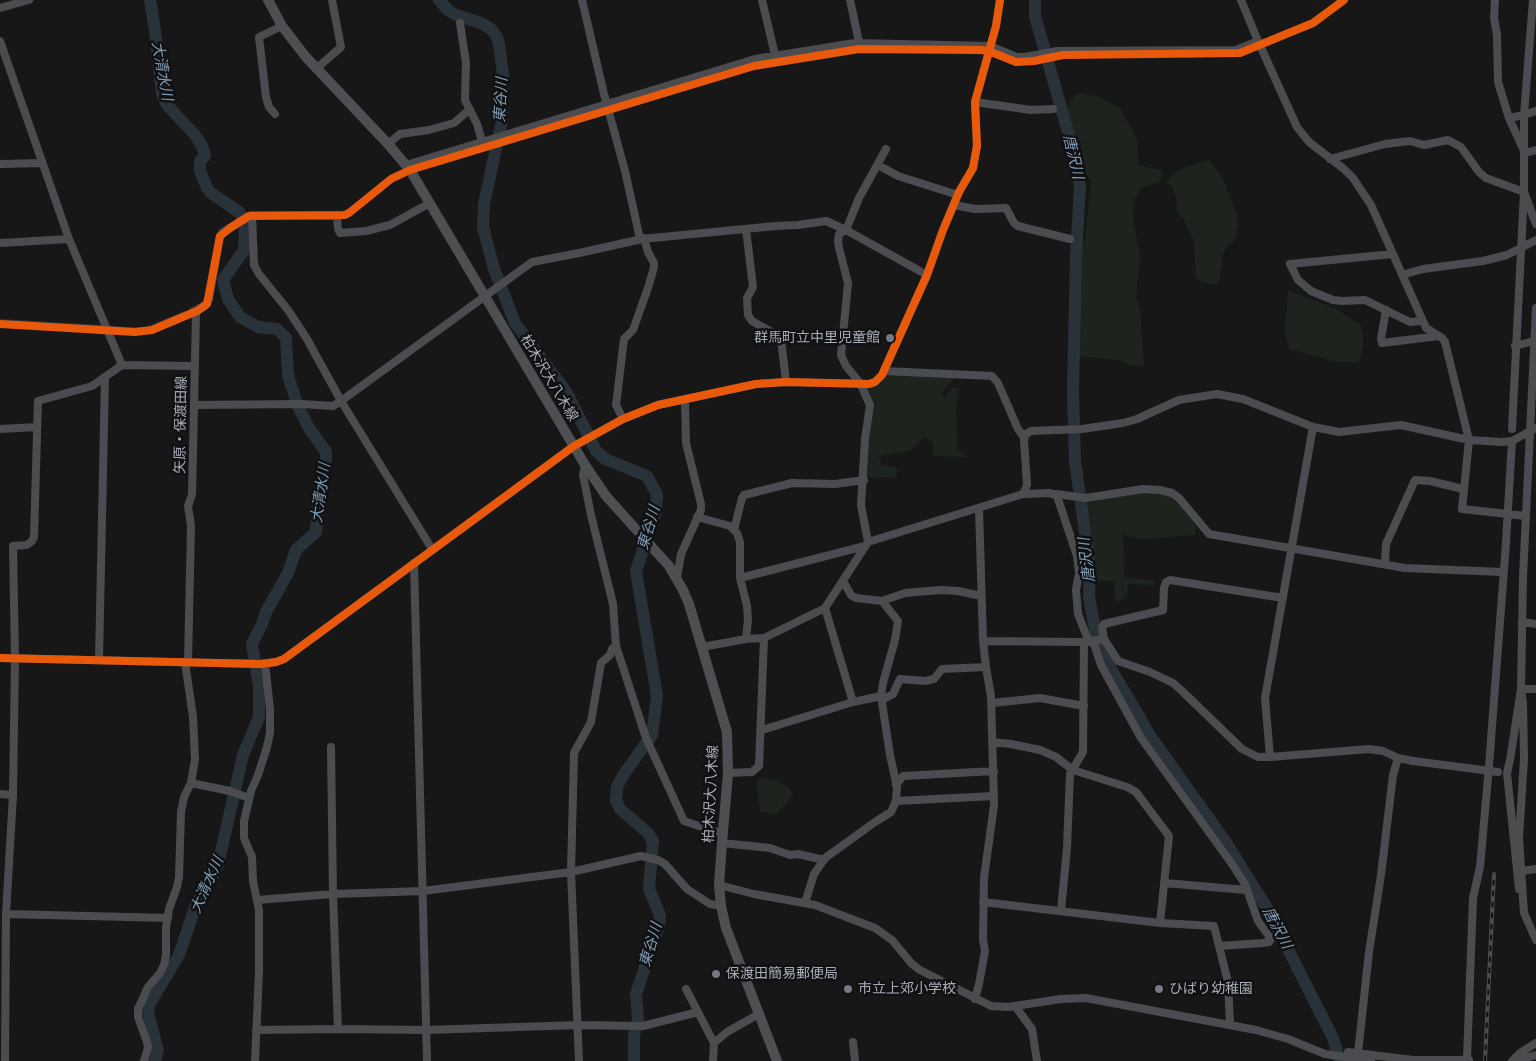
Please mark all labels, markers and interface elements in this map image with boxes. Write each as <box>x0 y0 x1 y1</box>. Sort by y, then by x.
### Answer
water label: 大清水川 <box>148 40 176 102</box>
water label: 東谷川 <box>491 77 511 123</box>
water label: 唐沢川 <box>1059 133 1087 181</box>
place label: 群馬町立中里児童館 <box>754 330 880 346</box>
street label: 柏木沢大八木線 <box>517 332 581 424</box>
marker: 群馬町立中里児童館 <box>884 332 896 344</box>
street label: 矢原・保渡田線 <box>172 376 190 474</box>
water label: 大清水川 <box>308 462 334 524</box>
water label: 東谷川 <box>634 504 664 552</box>
water label: 唐沢川 <box>1075 537 1099 583</box>
street label: 柏木沢大八木線 <box>700 745 722 843</box>
water label: 大清水川 <box>187 854 227 916</box>
water label: 唐沢川 <box>1258 904 1296 952</box>
water label: 東谷川 <box>636 921 666 969</box>
place label: 保渡田簡易郵便局 <box>726 966 838 982</box>
marker: 保渡田簡易郵便局 <box>710 968 722 980</box>
place label: 市立上郊小学校 <box>858 981 956 997</box>
place label: ひばり幼稚園 <box>1169 981 1253 997</box>
marker: 市立上郊小学校 <box>842 983 854 995</box>
marker: ひばり幼稚園 <box>1153 983 1165 995</box>

